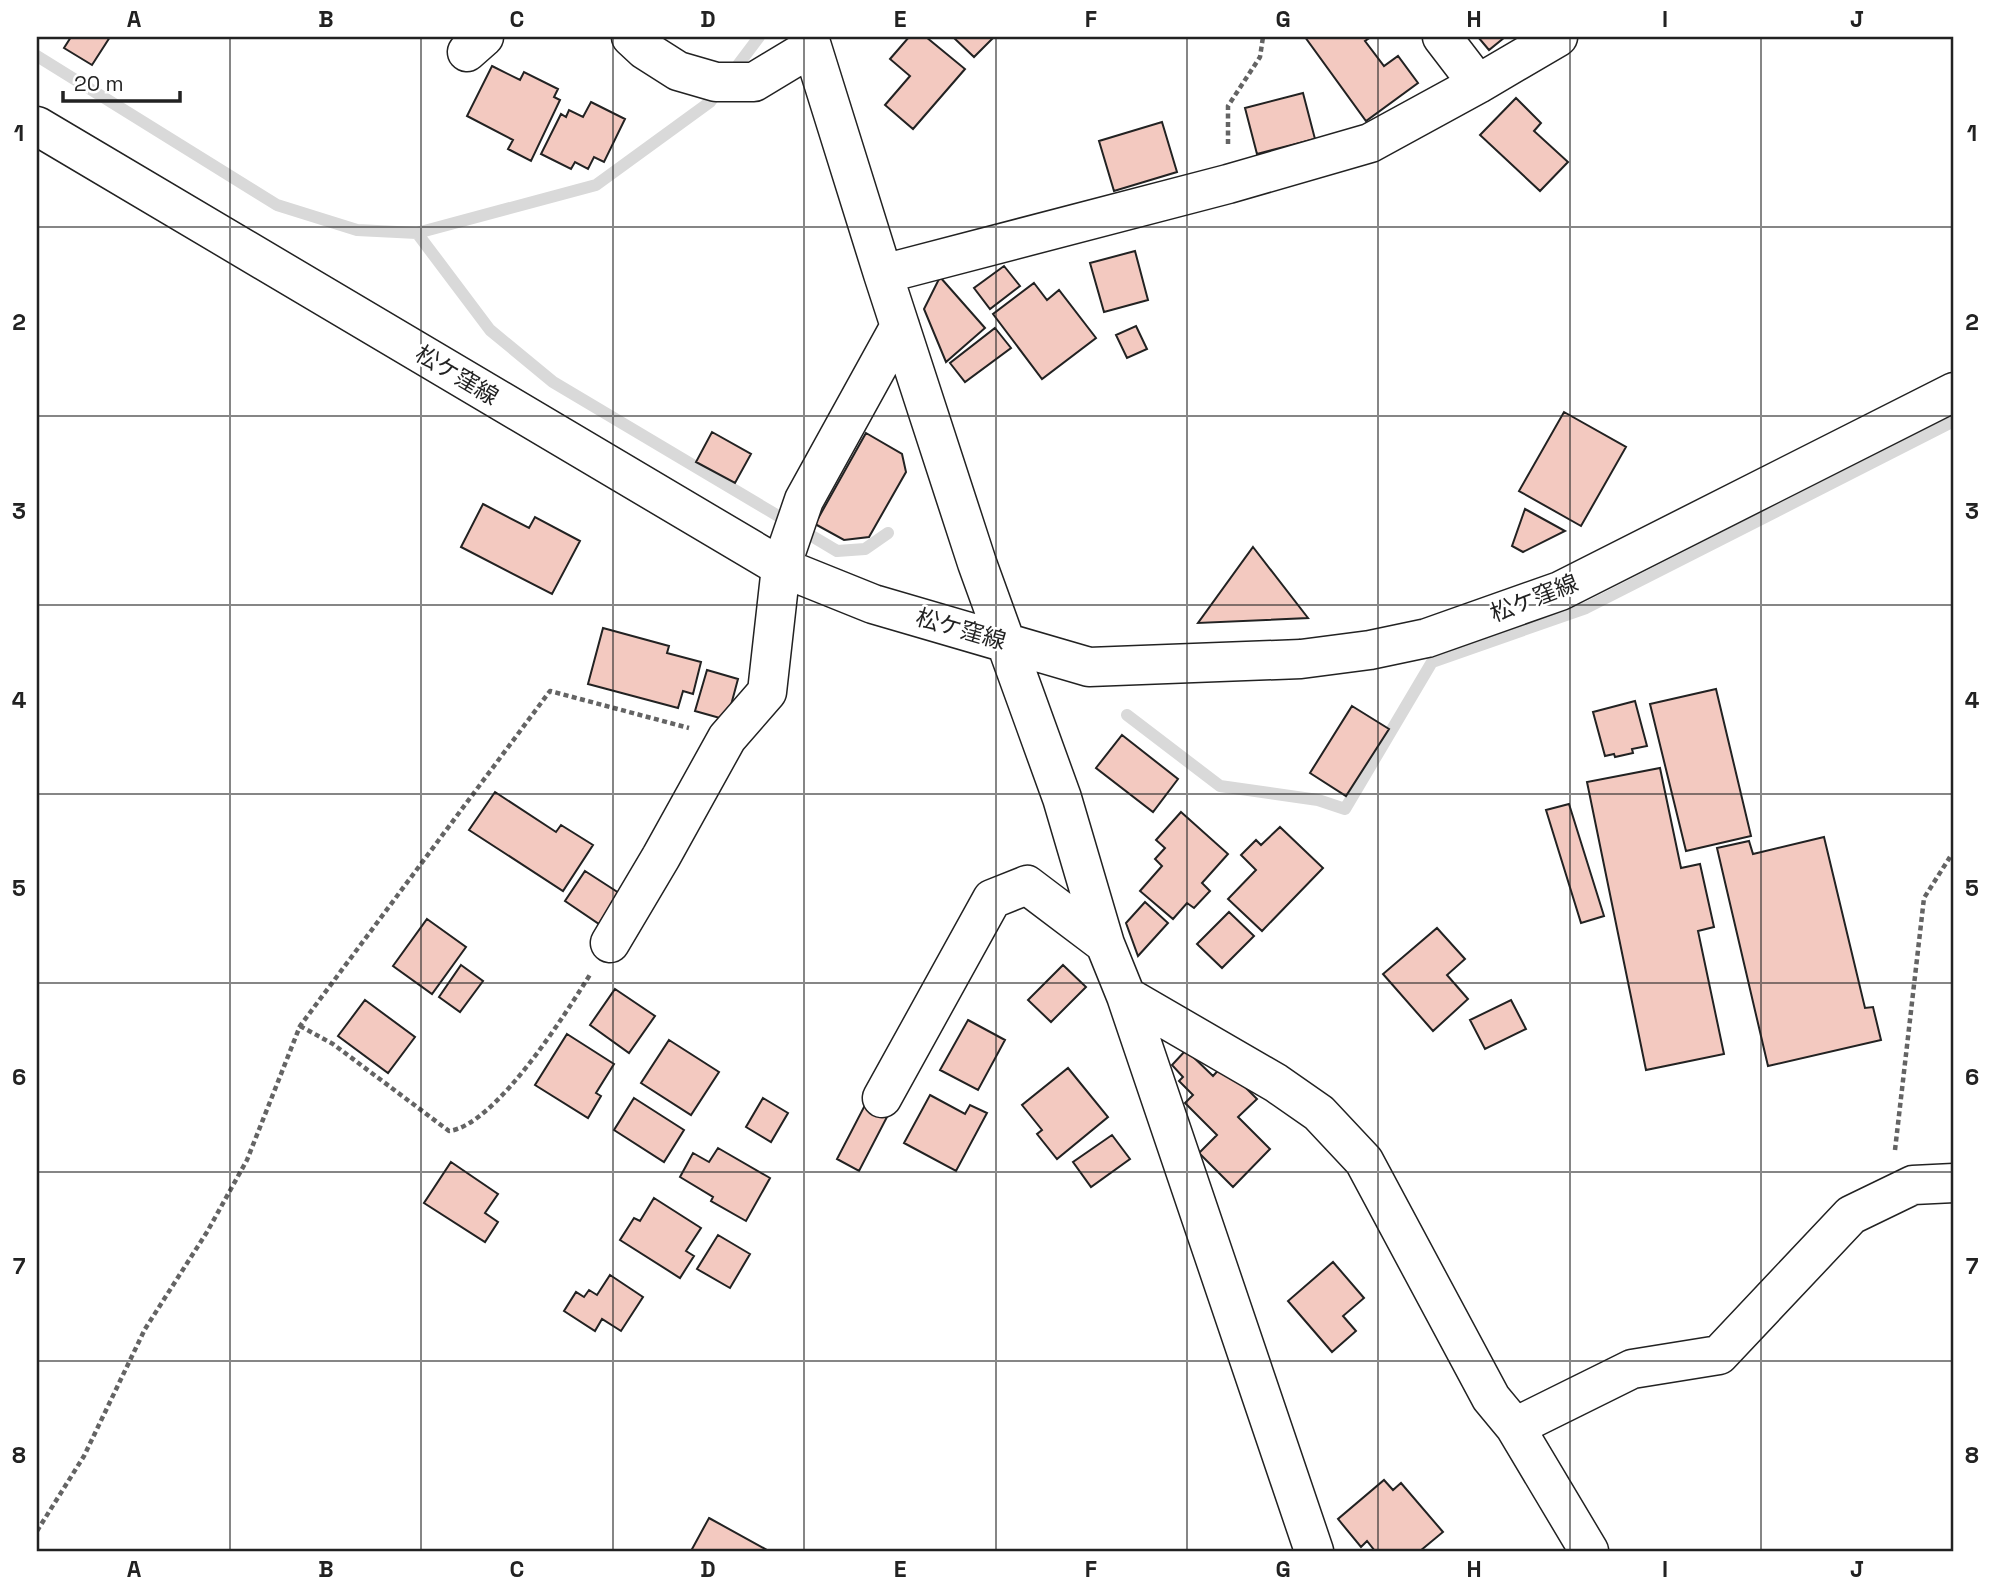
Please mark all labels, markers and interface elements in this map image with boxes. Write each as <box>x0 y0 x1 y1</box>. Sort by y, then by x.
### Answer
text: A <box>127 4 142 34</box>
text: B <box>318 4 334 34</box>
text: C <box>510 4 524 34</box>
text: D <box>700 4 716 34</box>
text: E <box>894 4 906 34</box>
text: F <box>1085 4 1097 34</box>
text: G <box>1275 4 1291 34</box>
text: H <box>1466 4 1482 34</box>
text: I <box>1662 4 1668 34</box>
text: J <box>1850 4 1864 34</box>
scale bar <box>63 60 180 104</box>
text: 20 m <box>74 70 124 97</box>
text: 1 <box>14 118 24 148</box>
text: 1 <box>1967 118 1977 148</box>
text: 2 <box>12 307 26 337</box>
text: 2 <box>1965 307 1979 337</box>
street label: 松ケ窪線 <box>410 338 504 412</box>
text: 3 <box>12 496 26 526</box>
text: 3 <box>1965 496 1979 526</box>
street label: 松ケ窪線 <box>1486 568 1582 628</box>
street label: 松ケ窪線 <box>913 602 1009 656</box>
text: 4 <box>12 685 27 715</box>
text: 4 <box>1965 685 1980 715</box>
text: 5 <box>12 873 26 903</box>
text: 5 <box>1965 873 1979 903</box>
text: 6 <box>12 1062 26 1092</box>
text: 6 <box>1965 1062 1979 1092</box>
text: 7 <box>13 1251 26 1281</box>
text: 7 <box>1966 1251 1979 1281</box>
text: 8 <box>12 1440 26 1470</box>
text: 8 <box>1965 1440 1979 1470</box>
text: A <box>127 1554 142 1584</box>
text: B <box>318 1554 334 1584</box>
text: C <box>510 1554 524 1584</box>
text: D <box>700 1554 716 1584</box>
text: E <box>894 1554 906 1584</box>
text: F <box>1085 1554 1097 1584</box>
text: G <box>1275 1554 1291 1584</box>
text: H <box>1466 1554 1482 1584</box>
text: I <box>1662 1554 1668 1584</box>
text: J <box>1850 1554 1864 1584</box>

